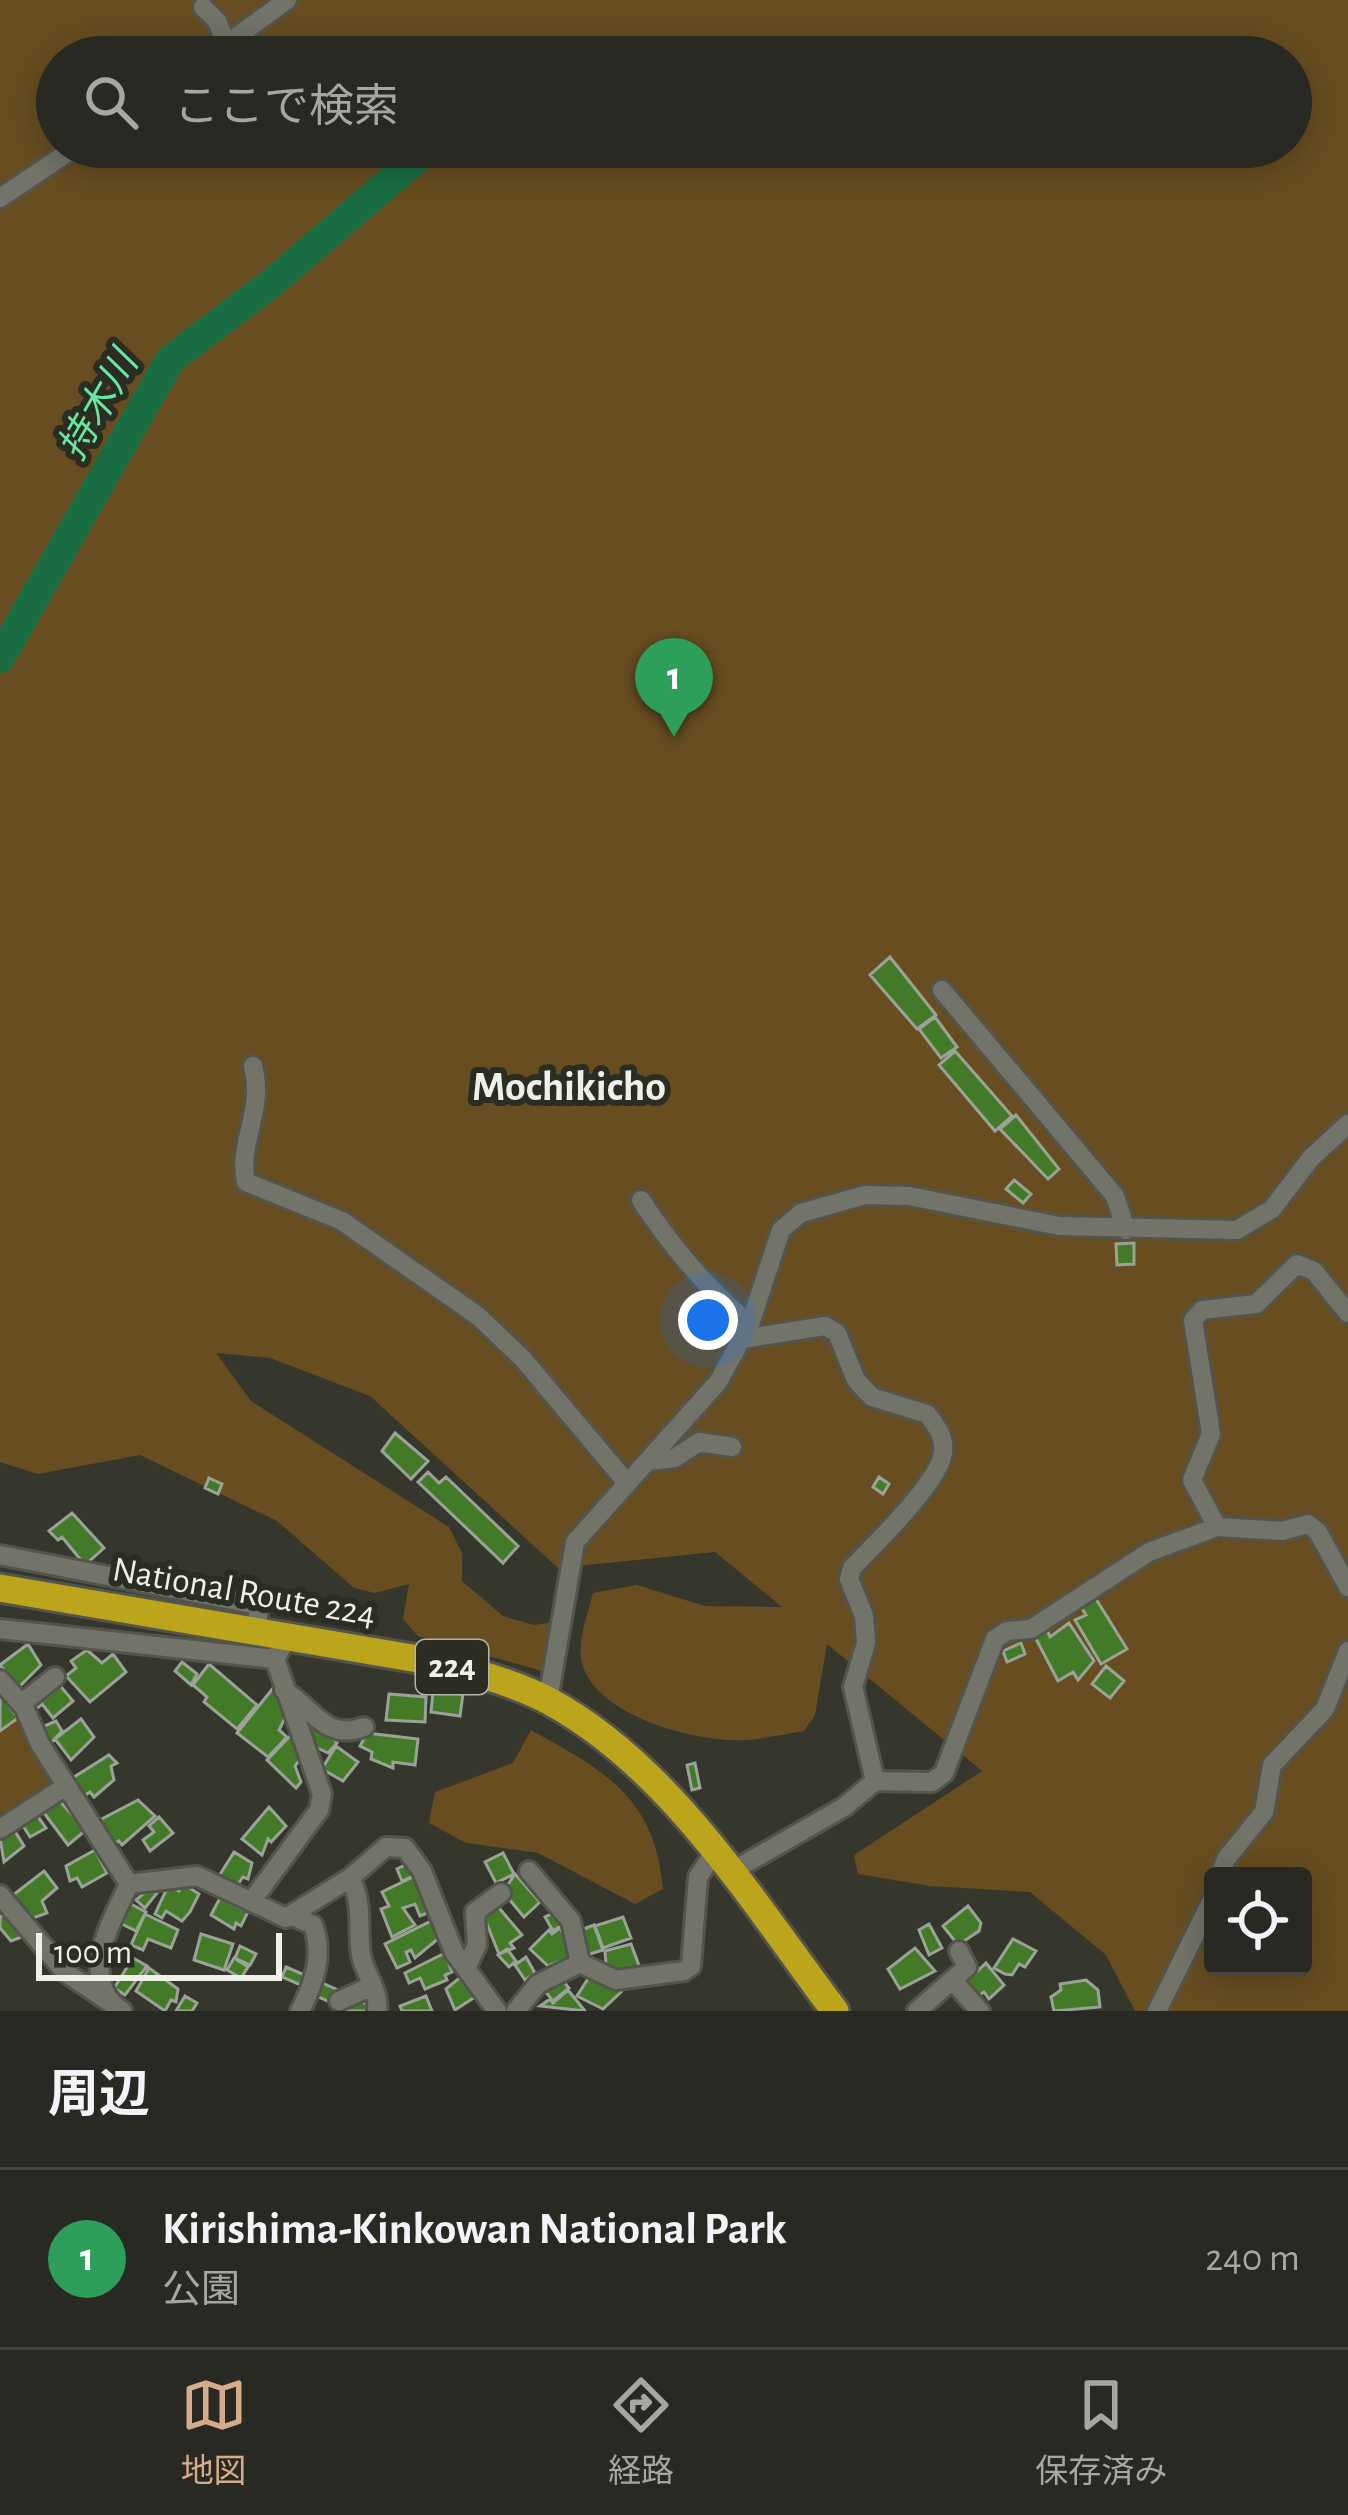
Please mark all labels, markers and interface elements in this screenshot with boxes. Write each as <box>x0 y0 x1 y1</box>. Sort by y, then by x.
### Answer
search box <box>36 36 1312 168</box>
icon: search <box>78 69 144 135</box>
text: ここで検索 <box>174 85 399 130</box>
water label: 持木川 <box>51 341 147 466</box>
pin: 1 <box>635 638 713 737</box>
district label: Mochikicho <box>472 1066 666 1108</box>
your location <box>678 1290 738 1350</box>
street label: National Route 224 <box>110 1551 378 1633</box>
road number: 224 <box>416 1640 488 1694</box>
map controls <box>1204 1867 1312 1975</box>
button: locate <box>1204 1867 1312 1975</box>
scale bar <box>36 1927 282 1980</box>
text: 100 m <box>54 1937 132 1970</box>
text: 周辺 <box>48 2070 150 2121</box>
text: Kirishima-Kinkowan National Park <box>162 2207 787 2252</box>
text: 1 <box>80 2239 94 2278</box>
text: 240 m <box>1205 2239 1300 2278</box>
text: 公園 <box>162 2271 240 2310</box>
tab: 地図 <box>181 2372 247 2493</box>
tab: 経路 <box>608 2372 674 2493</box>
tab: 保存済み <box>1035 2372 1167 2493</box>

